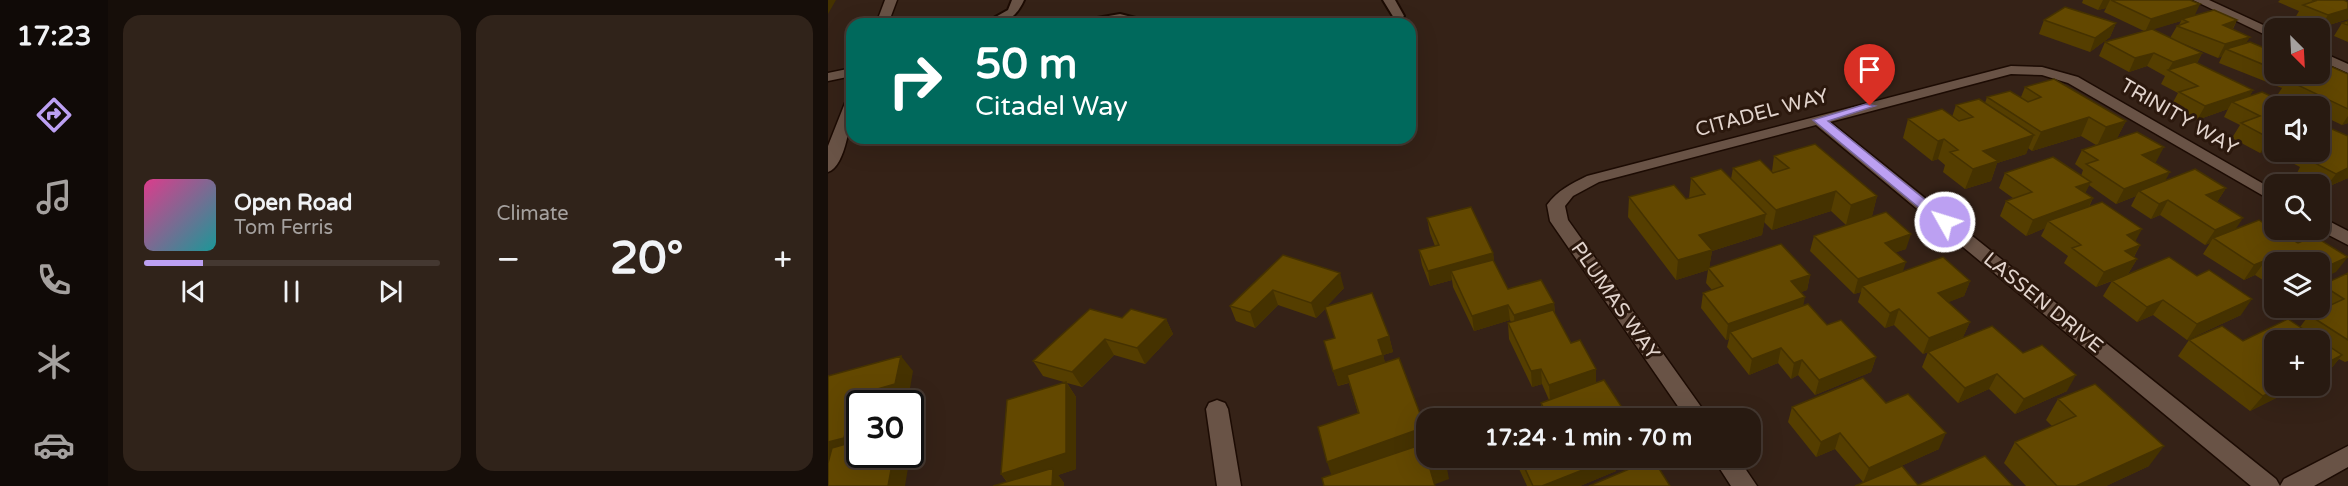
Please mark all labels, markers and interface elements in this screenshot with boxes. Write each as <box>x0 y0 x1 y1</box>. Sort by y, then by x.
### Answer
north arrow <box>2264 18 2330 84</box>
map controls <box>2264 18 2330 396</box>
text: 17:23 <box>17 20 91 53</box>
text: 50 m <box>975 39 1077 90</box>
icon: right <box>876 42 954 120</box>
pin <box>1844 44 1895 106</box>
icon: arrive <box>1853 53 1886 86</box>
street label: TRINITY WAY <box>2116 74 2242 160</box>
street label: CITADEL WAY <box>1693 84 1831 142</box>
text: Citadel Way <box>975 90 1128 123</box>
icon: directions <box>33 94 75 136</box>
button: sound <box>2264 96 2330 162</box>
button: search <box>2264 174 2330 240</box>
icon: music <box>33 176 75 218</box>
text: Open Road <box>234 190 352 216</box>
position arrow <box>1913 190 1977 254</box>
text: Climate <box>497 202 569 226</box>
text: Tom Ferris <box>234 216 333 240</box>
text: 20° <box>610 232 683 286</box>
street label: PLUMAS WAY <box>1566 238 1665 365</box>
text: − <box>497 240 520 279</box>
text: + <box>773 240 792 279</box>
street label: LASSEN DRIVE <box>1979 248 2107 358</box>
button: layers <box>2264 252 2330 318</box>
icon: phone <box>33 259 75 301</box>
icon: previous <box>177 275 210 308</box>
icon: pause <box>275 275 308 308</box>
icon: next <box>374 275 407 308</box>
button: + <box>2264 330 2330 396</box>
icon: climate <box>33 341 75 383</box>
speed limit sign: 30 <box>846 390 924 468</box>
icon: car <box>33 424 75 466</box>
text: 17:24 · 1 min · 70 m <box>1485 425 1692 451</box>

